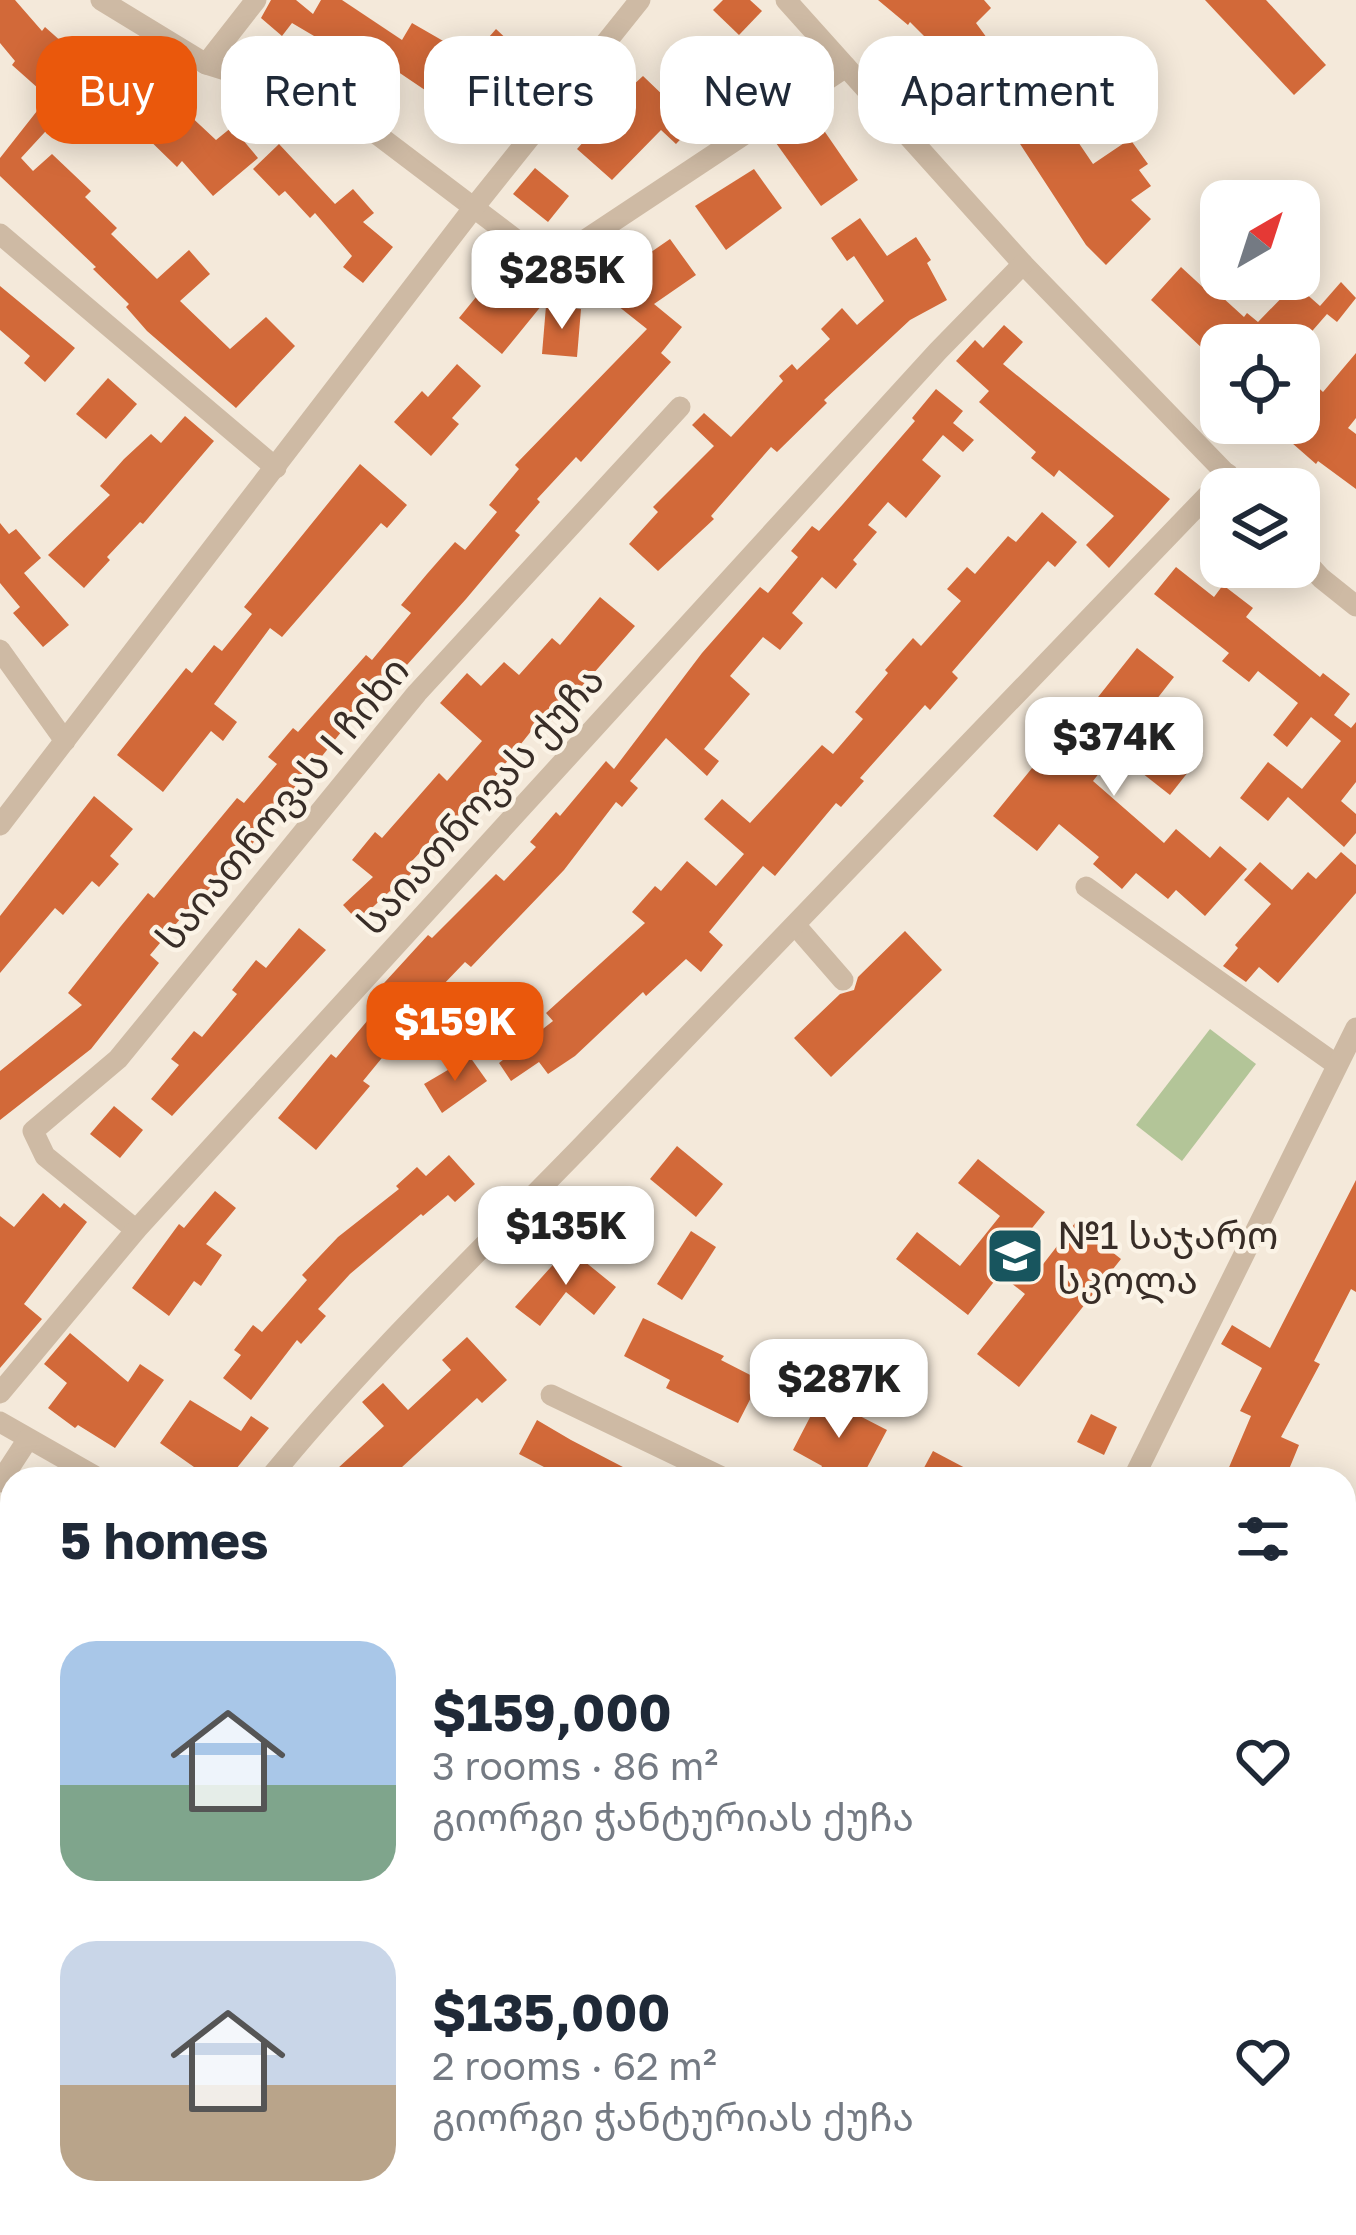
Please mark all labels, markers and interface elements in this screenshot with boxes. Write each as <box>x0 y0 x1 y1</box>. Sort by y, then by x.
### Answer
chip: Buy <box>36 36 197 144</box>
chip: Rent <box>221 36 400 144</box>
chip: Filters <box>424 36 636 144</box>
chip: New <box>660 36 834 144</box>
chip: Apartment <box>858 36 1158 144</box>
north arrow <box>1200 180 1320 300</box>
map controls <box>1200 180 1320 588</box>
pin: $285K <box>478 230 646 332</box>
text: $285K <box>499 245 625 292</box>
button: locate <box>1200 324 1320 444</box>
button: layers <box>1200 468 1320 588</box>
street label: საიათნოვას I ჩიხი <box>146 647 419 960</box>
street label: საიათნოვას ქუჩა <box>347 656 614 945</box>
pin: $374K <box>1030 697 1198 799</box>
text: $374K <box>1052 712 1176 759</box>
pin: $159K <box>371 982 539 1084</box>
text: $159K <box>393 997 517 1044</box>
pin: $135K <box>482 1186 650 1288</box>
text: $135K <box>505 1201 627 1248</box>
place label: №1 საჯარო სკოლა <box>1057 1211 1278 1304</box>
school or university icon: №1 საჯარო სკოლა <box>984 1225 1046 1287</box>
pin: $287K <box>755 1339 923 1441</box>
text: $287K <box>777 1354 901 1401</box>
icon: filters <box>1230 1506 1296 1572</box>
text: 5 homes <box>60 1509 269 1570</box>
text: $159,000 <box>432 1681 672 1742</box>
icon: home <box>156 1689 300 1833</box>
icon: heart <box>1230 1728 1296 1794</box>
text: 3 rooms · 86 m² <box>432 1742 718 1789</box>
text: გიორგი ჭანტურიას ქუჩა <box>432 1793 914 1840</box>
text: $135,000 <box>432 1981 670 2042</box>
icon: home <box>156 1989 300 2133</box>
icon: heart <box>1230 2028 1296 2094</box>
text: 2 rooms · 62 m² <box>432 2042 717 2089</box>
text: გიორგი ჭანტურიას ქუჩა <box>432 2093 914 2140</box>

